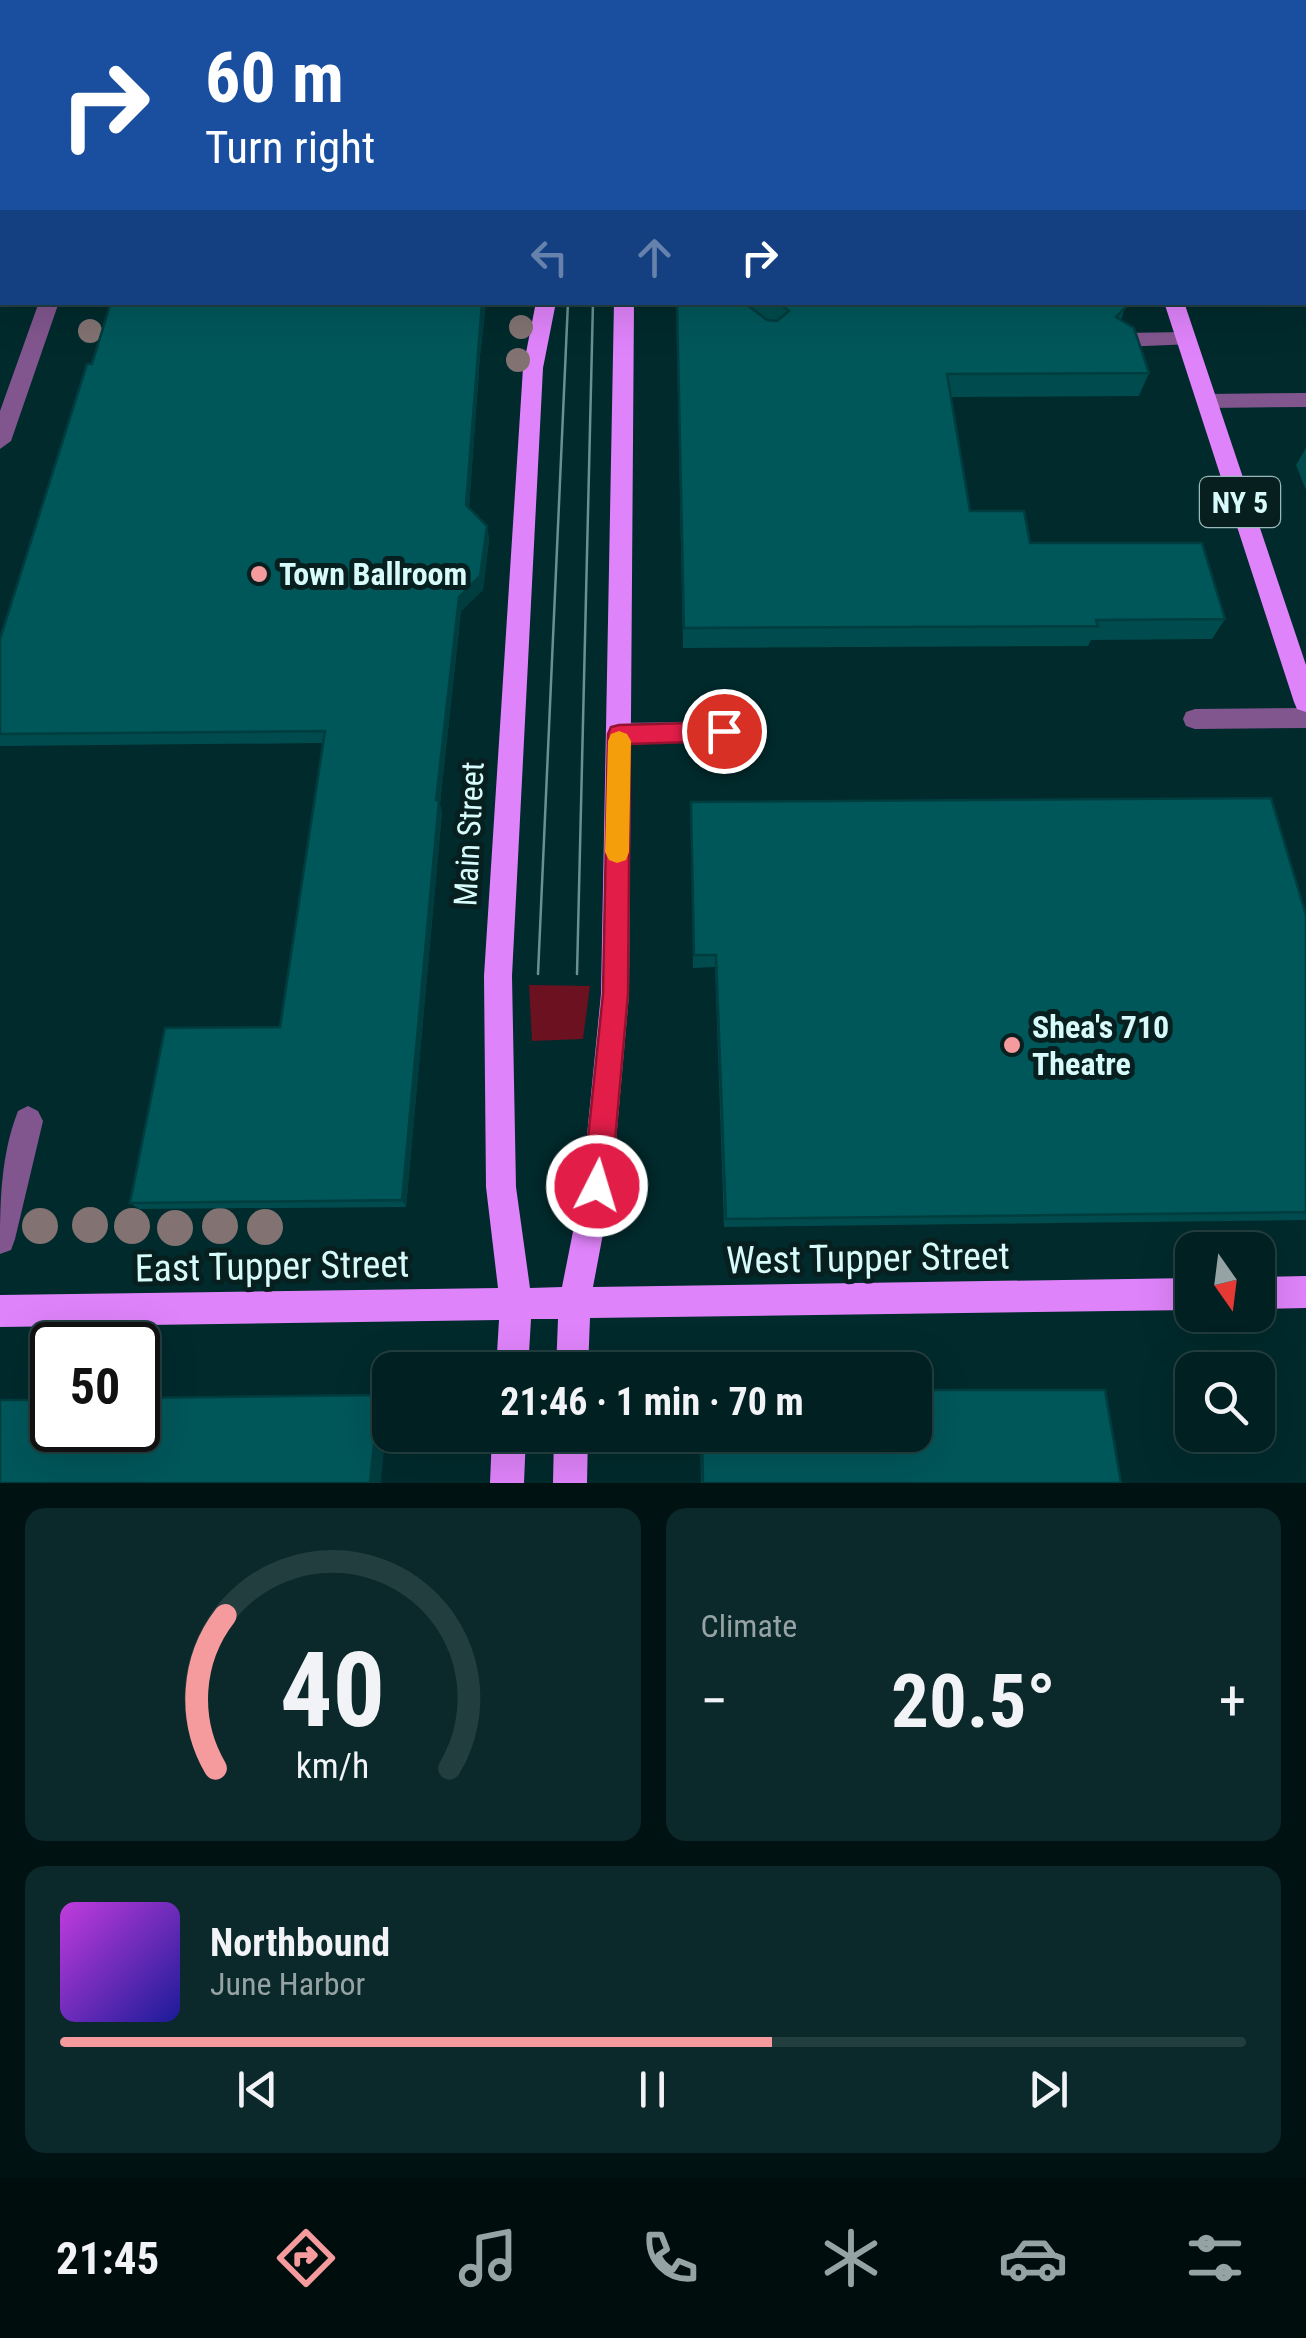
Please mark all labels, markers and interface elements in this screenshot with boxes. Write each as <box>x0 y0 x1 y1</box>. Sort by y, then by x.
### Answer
text: 60 m <box>205 37 344 119</box>
icon: right <box>40 40 170 170</box>
text: Turn right <box>205 121 375 174</box>
icon: left <box>522 230 577 285</box>
icon: ahead <box>627 230 682 285</box>
icon: right <box>732 230 787 285</box>
road number: NY 5 <box>1200 477 1280 527</box>
place label: Town Ballroom <box>279 555 467 593</box>
marker: Town Ballroom <box>248 563 270 585</box>
pin <box>682 689 767 774</box>
icon: arrive <box>697 704 752 759</box>
street label: Main Street <box>446 761 492 907</box>
place label: Shea's 710 Theatre <box>1032 1008 1169 1083</box>
marker: Shea's 710 Theatre <box>1001 1034 1023 1056</box>
position arrow <box>545 1134 649 1238</box>
north arrow <box>1175 1232 1275 1332</box>
map controls <box>1175 1232 1275 1452</box>
street label: West Tupper Street <box>726 1234 1010 1282</box>
street label: East Tupper Street <box>134 1242 410 1290</box>
speed limit sign: 50 <box>30 1322 160 1452</box>
button: search <box>1175 1352 1275 1452</box>
text: 21:46 · 1 min · 70 m <box>500 1380 804 1424</box>
text: Climate <box>701 1607 797 1645</box>
text: 40 <box>280 1630 385 1751</box>
text: 20.5° <box>891 1657 1056 1745</box>
text: − <box>701 1669 728 1733</box>
text: + <box>1219 1669 1246 1733</box>
text: km/h <box>296 1745 370 1787</box>
text: Northbound <box>210 1921 390 1965</box>
text: June Harbor <box>210 1965 365 2003</box>
icon: previous <box>230 2062 285 2117</box>
icon: pause <box>625 2062 680 2117</box>
icon: next <box>1021 2062 1076 2117</box>
icon: directions <box>271 2223 341 2293</box>
icon: music <box>453 2223 523 2293</box>
icon: phone <box>635 2223 705 2293</box>
icon: climate <box>816 2223 886 2293</box>
icon: car <box>998 2223 1068 2293</box>
icon: filters <box>1180 2223 1250 2293</box>
text: 21:45 <box>56 2232 159 2285</box>

